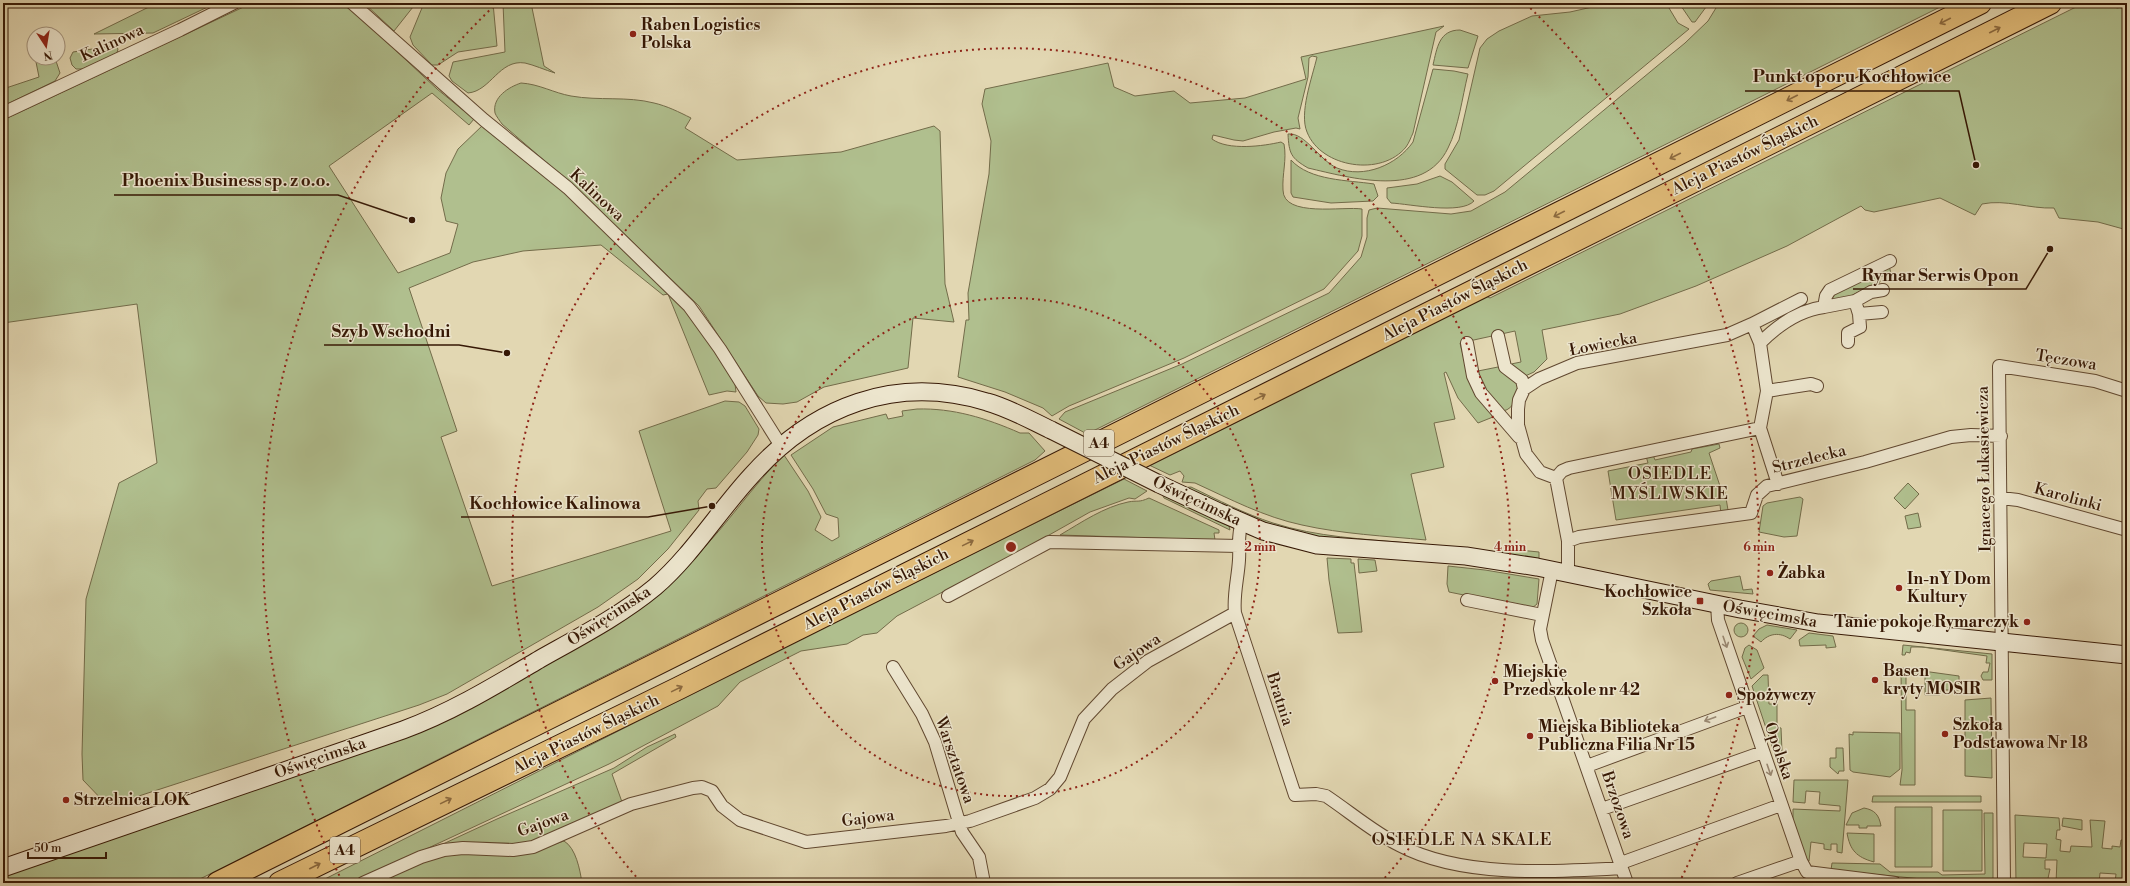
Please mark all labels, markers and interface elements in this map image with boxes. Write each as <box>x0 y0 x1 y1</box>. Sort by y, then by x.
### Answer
place label: Raben Logistics Polska <box>641 15 760 53</box>
one-way arrow <box>1940 17 1952 25</box>
street label: Kalinowa <box>77 19 148 66</box>
north arrow <box>26 26 66 66</box>
one-way arrow <box>1989 26 2001 34</box>
marker: Raben Logistics Polska <box>628 29 638 39</box>
text: N <box>42 47 54 63</box>
callout: Punkt oporu Kochłowice <box>1745 62 1959 91</box>
text: Punkt oporu Kochłowice <box>1753 66 1951 88</box>
one-way arrow <box>1786 95 1798 102</box>
street label: Aleja Piastów Śląskich <box>1667 109 1822 200</box>
one-way arrow <box>1670 153 1682 160</box>
street label: Kalinowa <box>565 165 629 226</box>
callout: Phoenix Business sp. z o.o. <box>114 166 338 195</box>
text: Phoenix Business sp. z o.o. <box>122 170 330 192</box>
one-way arrow <box>1554 211 1566 218</box>
street label: Aleja Piastów Śląskich <box>1377 253 1531 346</box>
callout: Rymar Serwis Opon <box>1853 260 2026 289</box>
text: Rymar Serwis Opon <box>1861 265 2019 287</box>
callout: Szyb Wschodni <box>324 316 459 345</box>
text: Szyb Wschodni <box>332 321 451 343</box>
street label: Łowiecka <box>1567 327 1640 360</box>
street label: Tęczowa <box>2034 345 2099 375</box>
street label: Ignacego Łukasiewicza <box>1973 385 1995 552</box>
one-way arrow <box>1254 393 1266 401</box>
street label: Aleja Piastów Śląskich <box>1088 398 1243 489</box>
road number: A4 <box>1084 430 1114 456</box>
street label: Strzelecka <box>1770 440 1849 478</box>
district label: OSIEDLE MYŚLIWSKIE <box>1611 463 1729 505</box>
street label: Oświęcimska <box>1149 472 1245 531</box>
street label: Karolinki <box>2032 478 2104 516</box>
callout: Kochłowice Kalinowa <box>461 488 648 517</box>
text: Kochłowice Kalinowa <box>469 493 642 515</box>
one-way arrow <box>962 539 974 546</box>
centre of rings <box>1004 540 1018 554</box>
text: 2 min <box>1244 540 1276 555</box>
text: 4 min <box>1494 540 1527 555</box>
text: 6 min <box>1743 540 1775 555</box>
street label: Aleja Piastów Śląskich <box>798 542 952 635</box>
place label: Żabka <box>1778 561 1826 583</box>
marker: Żabka <box>1765 568 1775 578</box>
place label: In-nY Dom Kultury <box>1907 569 1991 607</box>
street label: Oświęcimska <box>563 581 655 650</box>
place label: Kochłowice Szkoła <box>1604 582 1692 620</box>
marker: In-nY Dom Kultury <box>1894 583 1904 593</box>
marker: Kochłowice Szkoła <box>1695 596 1705 606</box>
street label: Oświęcimska <box>1721 596 1820 632</box>
place label: Tanie pokoje Rymarczyk <box>1834 612 2020 632</box>
marker: Tanie pokoje Rymarczyk <box>2022 617 2032 627</box>
street label: Gajowa <box>1109 628 1165 675</box>
one-way arrow <box>1722 635 1729 648</box>
place label: Basen kryty MOSIR <box>1883 661 1982 699</box>
place label: Miejskie Przedszkole nr 42 <box>1503 662 1640 700</box>
street label: Bratnia <box>1262 669 1298 729</box>
marker: Basen kryty MOSIR <box>1870 675 1880 685</box>
marker: Miejskie Przedszkole nr 42 <box>1490 676 1500 686</box>
one-way arrow <box>671 685 683 693</box>
place label: Spożywczy <box>1737 685 1817 705</box>
street label: Aleja Piastów Śląskich <box>508 688 663 779</box>
marker: Spożywczy <box>1724 690 1734 700</box>
street label: Warsztatowa <box>930 713 979 807</box>
place label: Szkoła Podstawowa Nr 18 <box>1953 715 2088 753</box>
one-way arrow <box>1705 716 1717 724</box>
place label: Miejska Biblioteka Publiczna Filia Nr 15 <box>1538 717 1695 755</box>
street label: Opolska <box>1760 720 1798 783</box>
marker: Szkoła Podstawowa Nr 18 <box>1940 729 1950 739</box>
marker: Miejska Biblioteka Publiczna Filia Nr 15 <box>1525 731 1535 741</box>
street label: Oświęcimska <box>272 733 369 783</box>
one-way arrow <box>1766 763 1773 776</box>
street label: Brzozowa <box>1597 767 1639 842</box>
place label: Strzelnica LOK <box>74 790 191 810</box>
marker: Strzelnica LOK <box>61 795 71 805</box>
one-way arrow <box>440 797 452 804</box>
street label: Gajowa <box>515 804 572 841</box>
street label: Gajowa <box>840 805 896 831</box>
district label: OSIEDLE NA SKALE <box>1372 829 1552 851</box>
scale bar <box>28 834 106 860</box>
road number: A4 <box>330 837 360 863</box>
text: 50 m <box>34 841 62 856</box>
one-way arrow <box>308 861 320 869</box>

